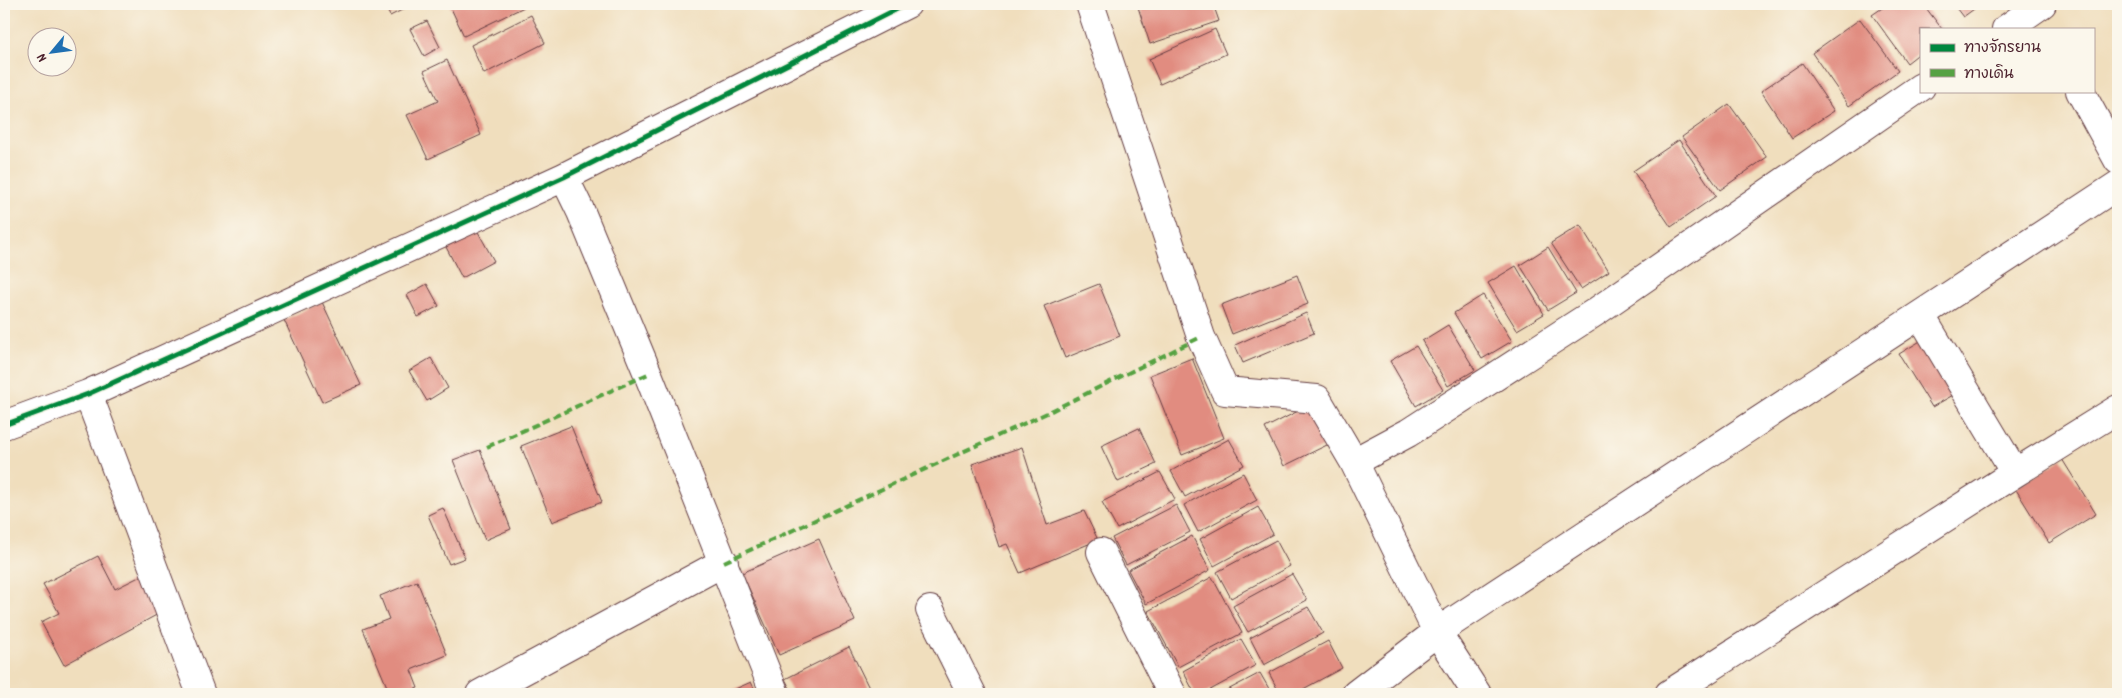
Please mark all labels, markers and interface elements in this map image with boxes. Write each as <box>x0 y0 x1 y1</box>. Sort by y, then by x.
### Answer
north arrow <box>28 28 78 78</box>
legend <box>1920 28 2094 92</box>
text: ทางจักรยาน <box>1964 38 2041 60</box>
text: N <box>32 49 53 65</box>
text: ทางเดิน <box>1964 64 2014 86</box>

